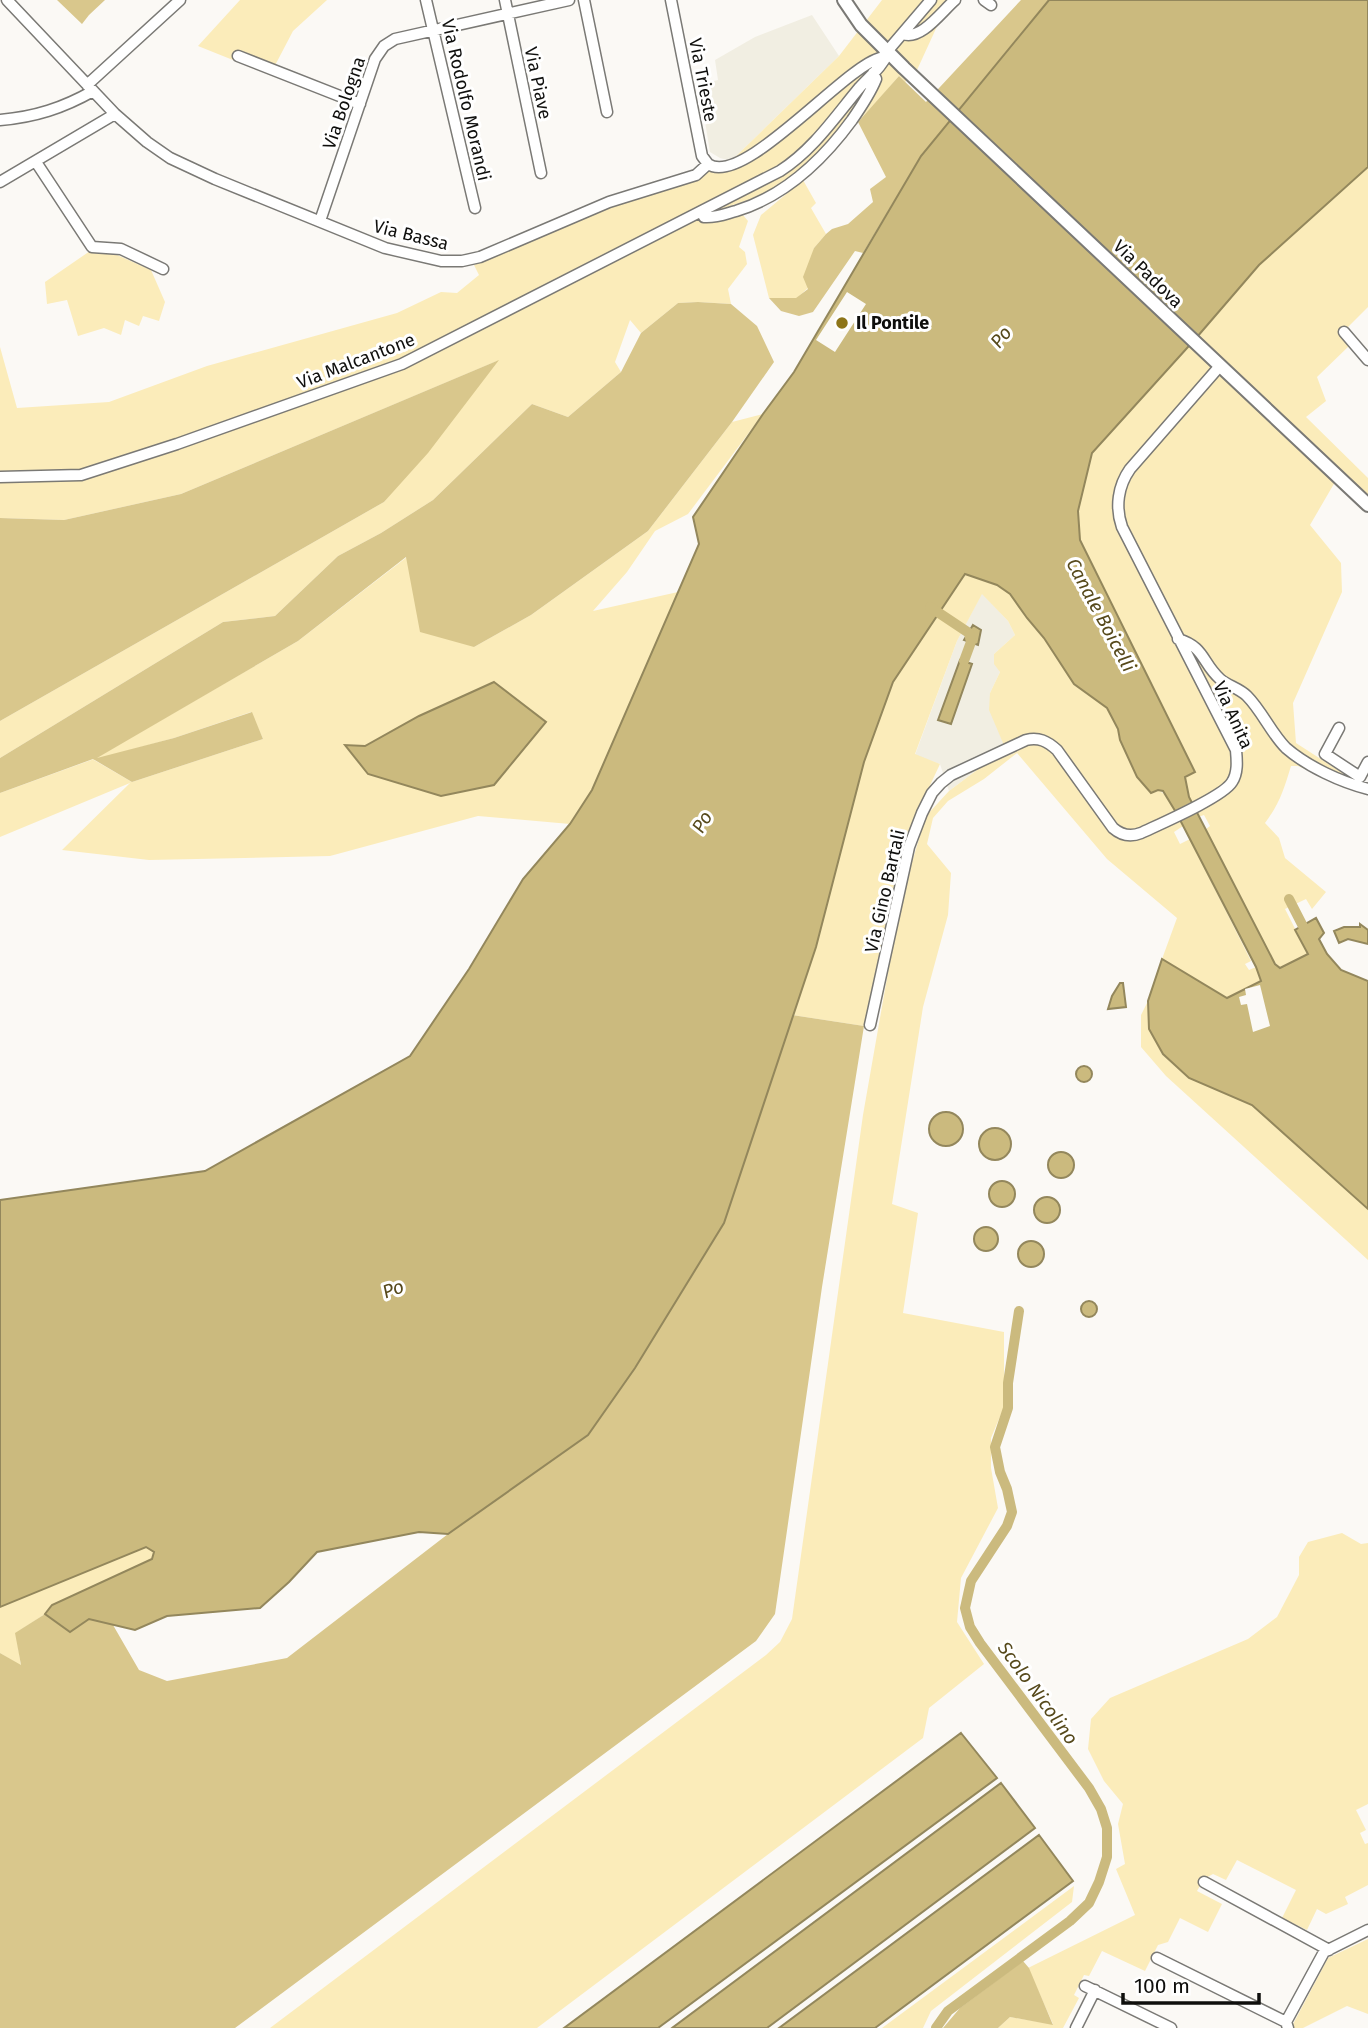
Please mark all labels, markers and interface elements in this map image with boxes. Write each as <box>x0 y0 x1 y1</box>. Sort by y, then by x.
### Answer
street label: Via Rodolfo Morandi <box>437 17 495 183</box>
street label: Via Trieste <box>684 36 722 124</box>
street label: Via Piave <box>520 45 556 121</box>
street label: Via Bologna <box>318 54 370 152</box>
street label: Via Bassa <box>371 215 451 255</box>
street label: Via Padova <box>1109 235 1187 313</box>
place label: Il Pontile <box>856 312 929 334</box>
marker: Il Pontile <box>834 315 850 331</box>
water label: Po <box>985 321 1017 353</box>
street label: Via Malcantone <box>294 328 418 394</box>
water label: Canale Boicelli <box>1061 554 1141 676</box>
street label: Via Anita <box>1208 678 1258 752</box>
water label: Po <box>687 807 717 837</box>
street label: Via Gino Bartali <box>860 827 910 955</box>
water label: Po <box>379 1275 407 1303</box>
water label: Scolo Nicolino <box>992 1636 1083 1749</box>
scale bar <box>1123 1962 1260 2006</box>
text: 100 m <box>1134 1973 1190 1999</box>

